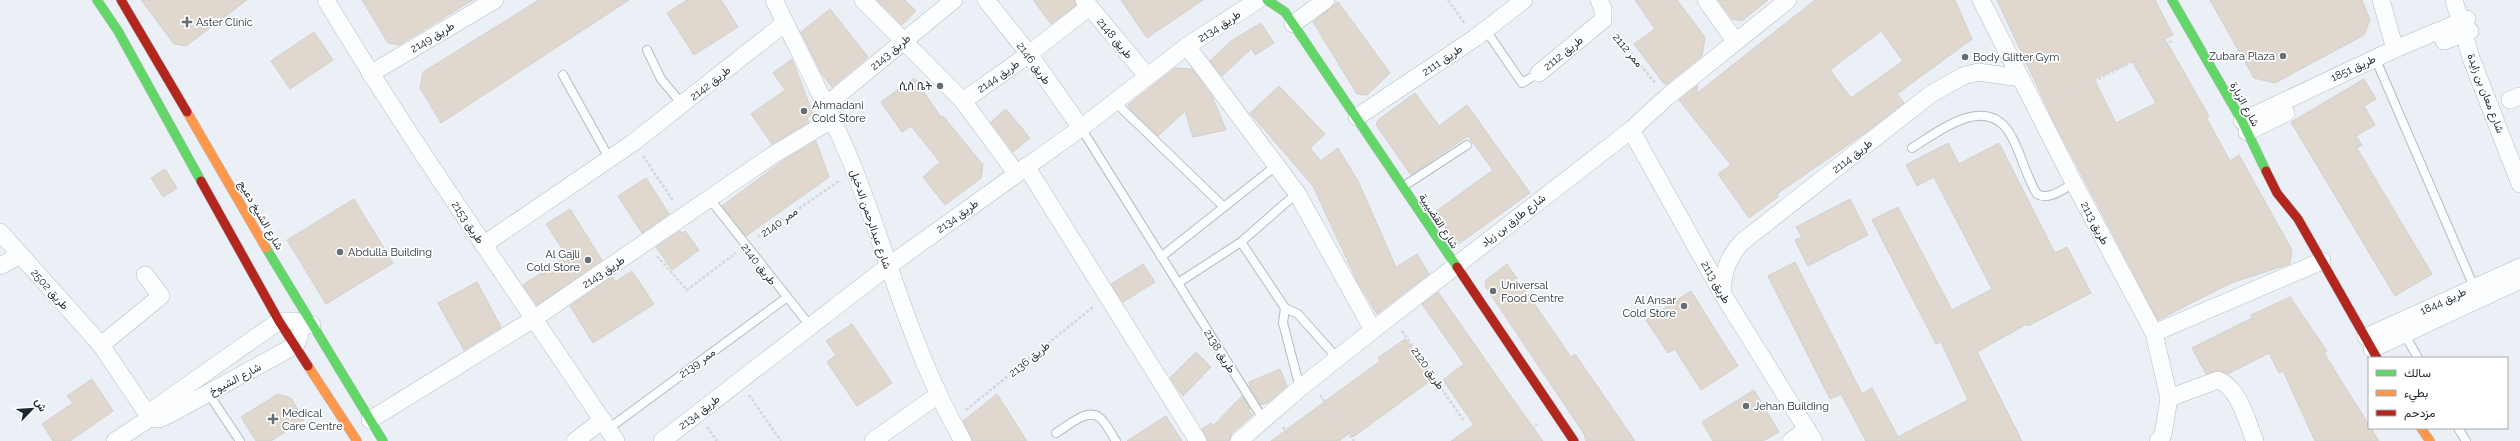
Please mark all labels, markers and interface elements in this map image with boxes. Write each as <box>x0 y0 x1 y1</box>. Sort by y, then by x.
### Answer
street label: طريق 2134 <box>1195 8 1243 45</box>
street label: طريق 2148 <box>1094 15 1135 61</box>
marker: Aster Clinic <box>181 16 193 28</box>
place label: Aster Clinic <box>196 16 253 29</box>
street label: طريق 2149 <box>408 19 457 56</box>
street label: ممر 2112 <box>1610 31 1646 70</box>
street label: طريق 2143 <box>868 32 913 73</box>
street label: طريق 2112 <box>1541 34 1586 73</box>
street label: طريق 2146 <box>1014 40 1053 87</box>
street label: طريق 2111 <box>1420 42 1465 79</box>
place label: Zubara Plaza <box>2209 50 2275 63</box>
place label: Body Glitter Gym <box>1973 51 2059 64</box>
marker: Zubara Plaza <box>2278 51 2288 61</box>
marker: Body Glitter Gym <box>1960 52 1970 62</box>
street label: طريق 1851 <box>2329 52 2378 85</box>
street label: شارع معان بن زايدة <box>2463 52 2507 135</box>
street label: طريق 2144 <box>975 57 1022 96</box>
street label: طريق 2142 <box>687 63 733 103</box>
place label: ሲስ ቤት <box>899 80 932 93</box>
street label: شارع الزبارة <box>2226 80 2262 129</box>
marker: ሲስ ቤት <box>935 81 945 91</box>
place label: Ahmadani Cold Store <box>812 99 866 125</box>
marker: Ahmadani Cold Store <box>799 106 809 116</box>
street label: طريق 2114 <box>1830 137 1875 176</box>
street label: شارع عبدالرحمن الدخيل <box>846 168 894 271</box>
street label: شارع الشيخ دعيج <box>235 178 286 253</box>
street label: شارع القضيبية <box>1415 191 1461 252</box>
street label: شارع طارق بن زياد <box>1479 191 1549 250</box>
street label: طريق 2134 <box>934 197 981 236</box>
street label: طريق 2153 <box>449 199 487 246</box>
street label: طريق 2113 <box>2078 199 2111 247</box>
street label: ممر 2140 <box>758 205 800 240</box>
street label: طريق 2140 <box>738 241 779 288</box>
place label: Abdulla Building <box>348 246 432 259</box>
marker: Abdulla Building <box>335 247 345 257</box>
place label: Al Gajli Cold Store <box>526 248 581 274</box>
street label: طريق 2143 <box>580 253 627 291</box>
marker: Al Gajli Cold Store <box>583 255 593 265</box>
street label: طريق 2113 <box>1698 259 1733 306</box>
street label: طريق 2502 <box>28 266 71 312</box>
place label: Universal Food Centre <box>1501 279 1565 305</box>
street label: طريق 1844 <box>2418 285 2468 318</box>
marker: Universal Food Centre <box>1488 286 1498 296</box>
place label: Al Ansar Cold Store <box>1622 294 1677 320</box>
marker: Al Ansar Cold Store <box>1679 301 1689 311</box>
street label: طريق 2138 <box>1201 327 1238 375</box>
street label: طريق 2136 <box>1006 339 1052 380</box>
street label: طريق 2120 <box>1408 344 1447 392</box>
street label: ممر 2139 <box>676 346 718 381</box>
legend <box>2368 357 2508 429</box>
street label: شارع الشيوخ <box>207 360 264 399</box>
text: سالك <box>2404 366 2431 380</box>
text: بطيء <box>2404 386 2428 403</box>
north arrow <box>12 389 52 429</box>
street label: طريق 2134 <box>676 392 722 432</box>
text: ش <box>32 396 49 414</box>
place label: Jehan Building <box>1754 400 1829 413</box>
marker: Jehan Building <box>1741 401 1751 411</box>
text: مزدحم <box>2404 406 2435 421</box>
place label: Medical Care Centre <box>282 407 343 433</box>
marker: Medical Care Centre <box>267 413 279 425</box>

